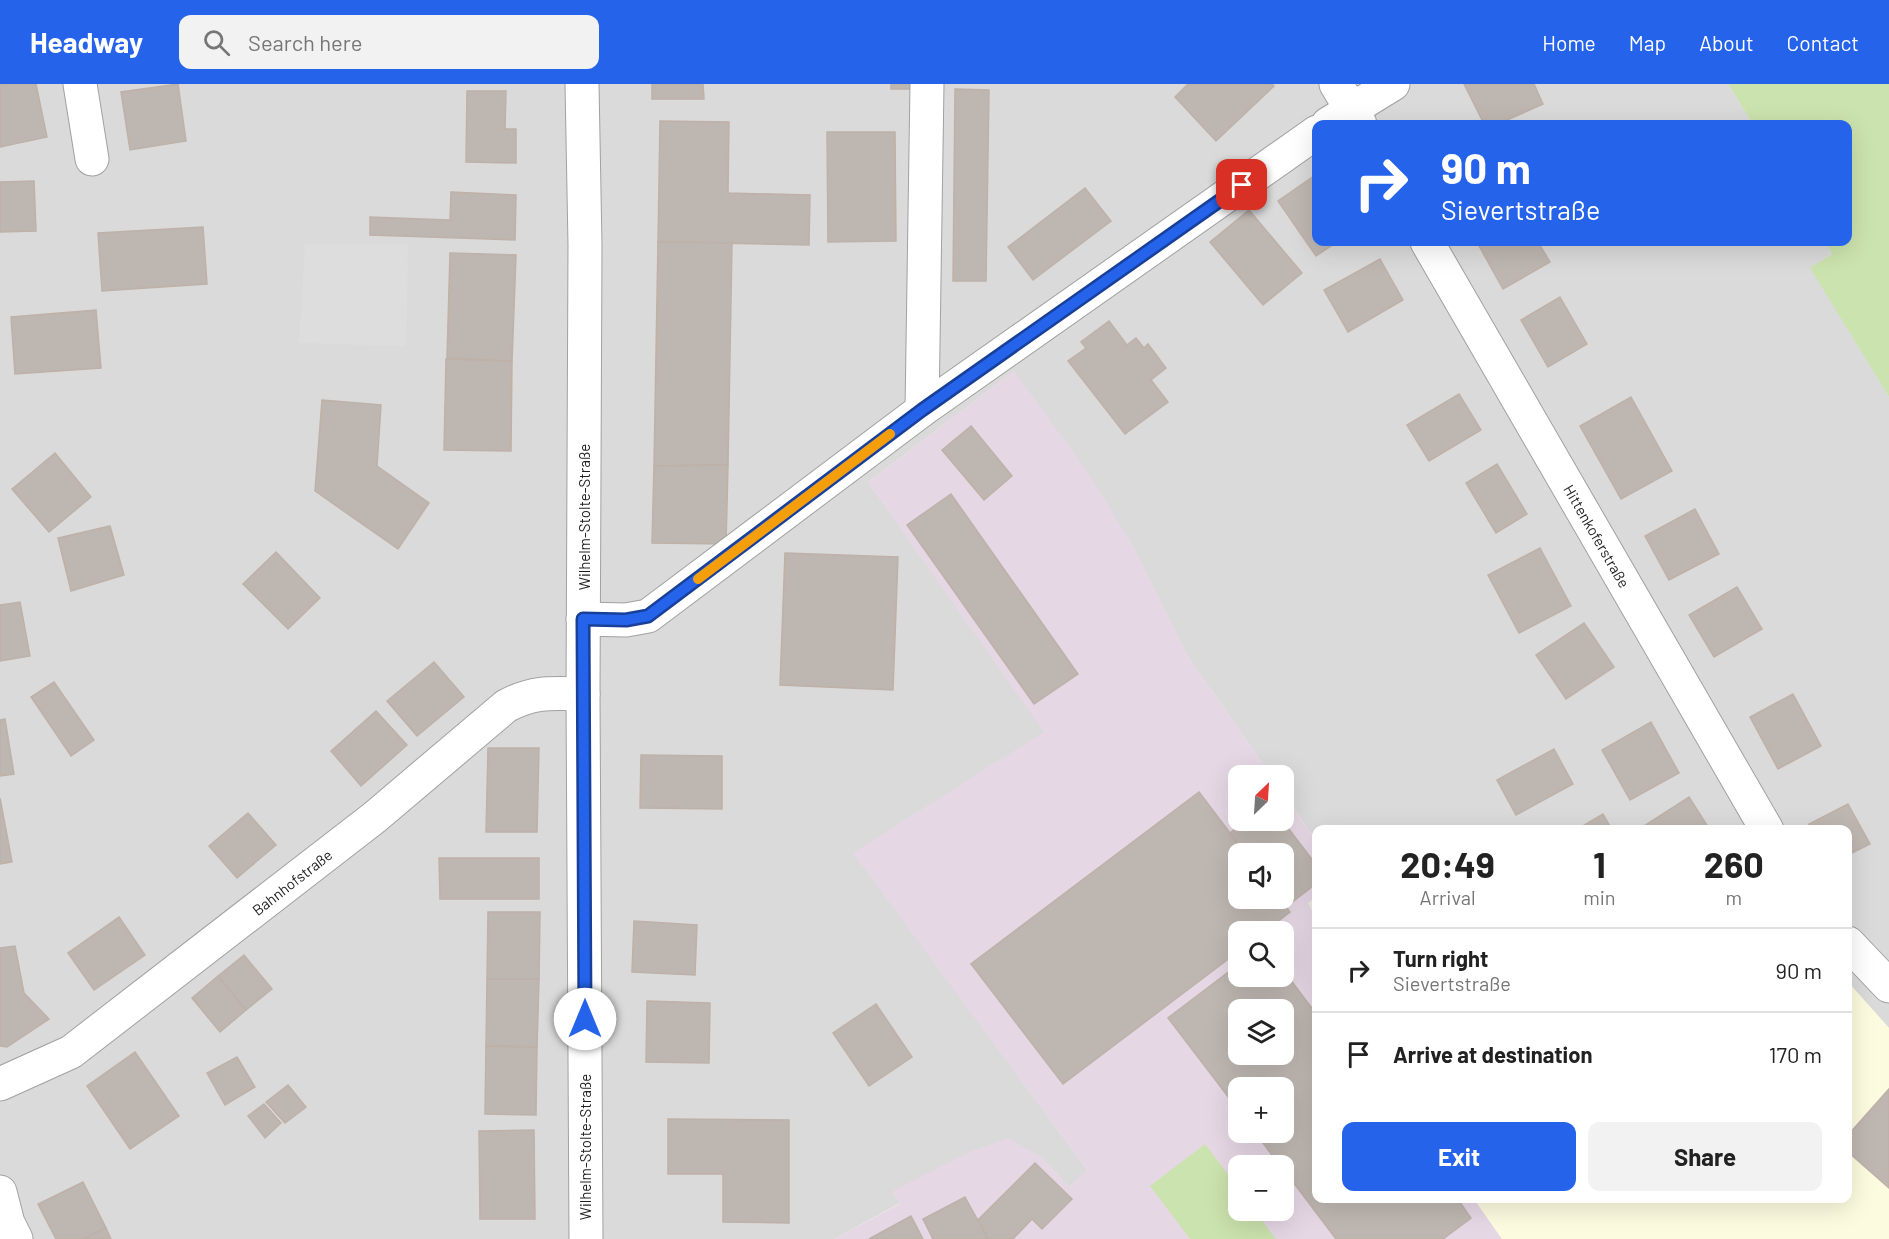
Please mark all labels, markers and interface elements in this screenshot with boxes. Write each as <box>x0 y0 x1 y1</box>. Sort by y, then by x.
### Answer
search box <box>179 15 599 69</box>
text: Headway <box>30 25 143 59</box>
icon: search <box>200 26 233 59</box>
text: Search here <box>248 29 362 55</box>
text: Home <box>1542 30 1596 55</box>
text: Map <box>1629 30 1666 55</box>
text: About <box>1699 30 1754 55</box>
text: Contact <box>1787 30 1859 55</box>
text: 90 m <box>1441 142 1531 192</box>
icon: right <box>1342 144 1420 222</box>
pin <box>1216 159 1267 210</box>
icon: arrive <box>1225 168 1258 201</box>
text: Sievertstraße <box>1441 193 1600 225</box>
street label: Wilhelm-Stolte-Straße <box>575 444 593 590</box>
street label: Hittenkoferstraße <box>1560 481 1634 591</box>
north arrow <box>1228 765 1294 831</box>
map controls <box>1228 765 1294 1221</box>
text: 20:49 <box>1400 842 1495 885</box>
text: 1 <box>1593 842 1606 885</box>
text: 260 <box>1704 842 1764 885</box>
button: sound <box>1228 843 1294 909</box>
street label: Bahnhofstraße <box>248 845 336 919</box>
text: Arrival <box>1420 885 1476 909</box>
text: min <box>1583 885 1616 909</box>
text: m <box>1726 885 1742 909</box>
button: search <box>1228 921 1294 987</box>
text: Turn right <box>1393 945 1488 971</box>
icon: right <box>1342 954 1375 987</box>
text: 90 m <box>1776 957 1822 983</box>
text: Sievertstraße <box>1393 971 1511 995</box>
position arrow <box>553 987 617 1051</box>
button: layers <box>1228 999 1294 1065</box>
icon: arrive <box>1342 1038 1375 1071</box>
text: Arrive at destination <box>1393 1041 1592 1067</box>
text: 170 m <box>1769 1041 1822 1067</box>
street label: Wilhelm-Stolte-Straße <box>576 1074 594 1220</box>
button: + <box>1228 1077 1294 1143</box>
button: Exit <box>1342 1122 1576 1191</box>
button: Share <box>1588 1122 1822 1191</box>
button: − <box>1228 1155 1294 1221</box>

